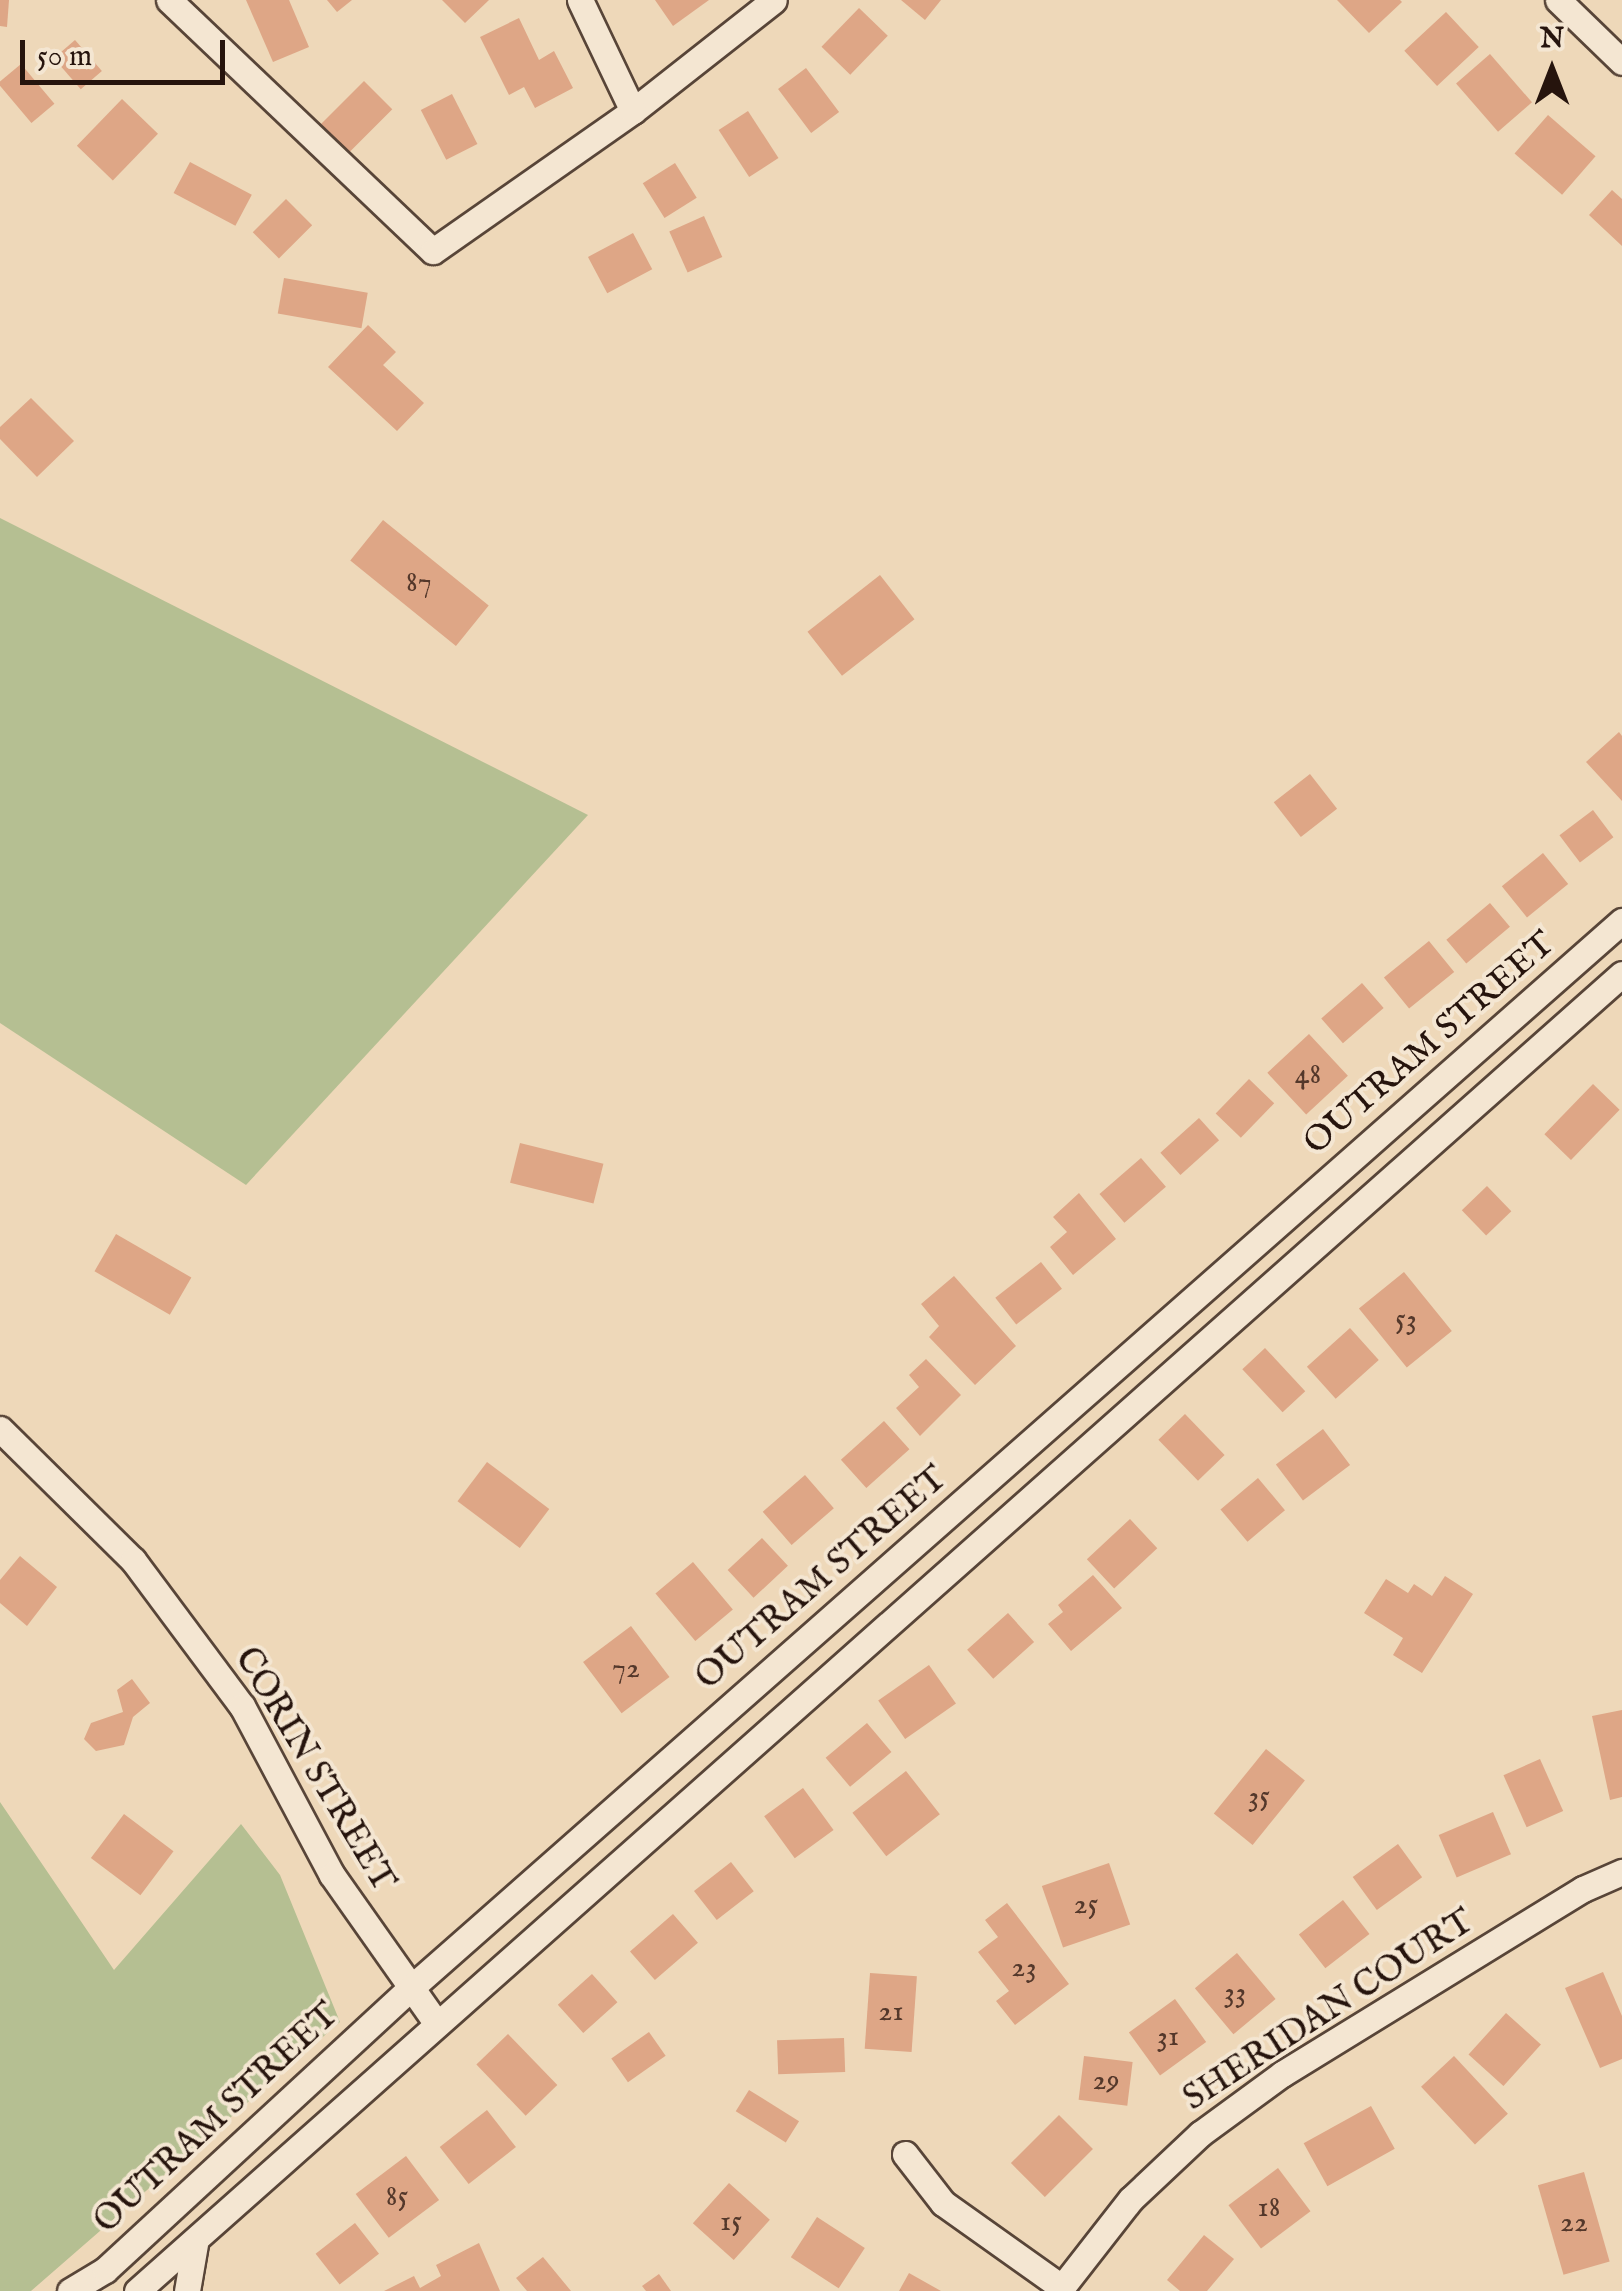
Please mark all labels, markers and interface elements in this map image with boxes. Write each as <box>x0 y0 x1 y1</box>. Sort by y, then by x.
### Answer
scale bar <box>25 20 230 82</box>
north arrow <box>1502 20 1602 120</box>
text: N <box>1540 22 1564 57</box>
text: 50 m <box>37 38 92 76</box>
house number: 87 <box>406 565 432 601</box>
street label: OUTRAM STREET <box>1296 924 1564 1164</box>
house number: 48 <box>1295 1057 1321 1093</box>
house number: 53 <box>1395 1302 1417 1338</box>
street label: OUTRAM STREET <box>688 1459 956 1699</box>
street label: CORIN STREET <box>225 1641 403 1899</box>
house number: 72 <box>612 1651 640 1687</box>
house number: 35 <box>1248 1779 1270 1815</box>
house number: 25 <box>1074 1887 1098 1923</box>
street label: SHERIDAN COURT <box>1176 1901 1482 2121</box>
house number: 23 <box>1011 1950 1037 1986</box>
house number: 33 <box>1224 1975 1246 2011</box>
house number: 21 <box>878 1994 904 2030</box>
street label: OUTRAM STREET <box>86 1995 348 2243</box>
house number: 31 <box>1157 2019 1179 2055</box>
house number: 29 <box>1092 2063 1120 2099</box>
house number: 85 <box>386 2179 408 2215</box>
house number: 18 <box>1258 2190 1280 2226</box>
house number: 15 <box>720 2204 742 2240</box>
house number: 22 <box>1560 2205 1588 2241</box>

